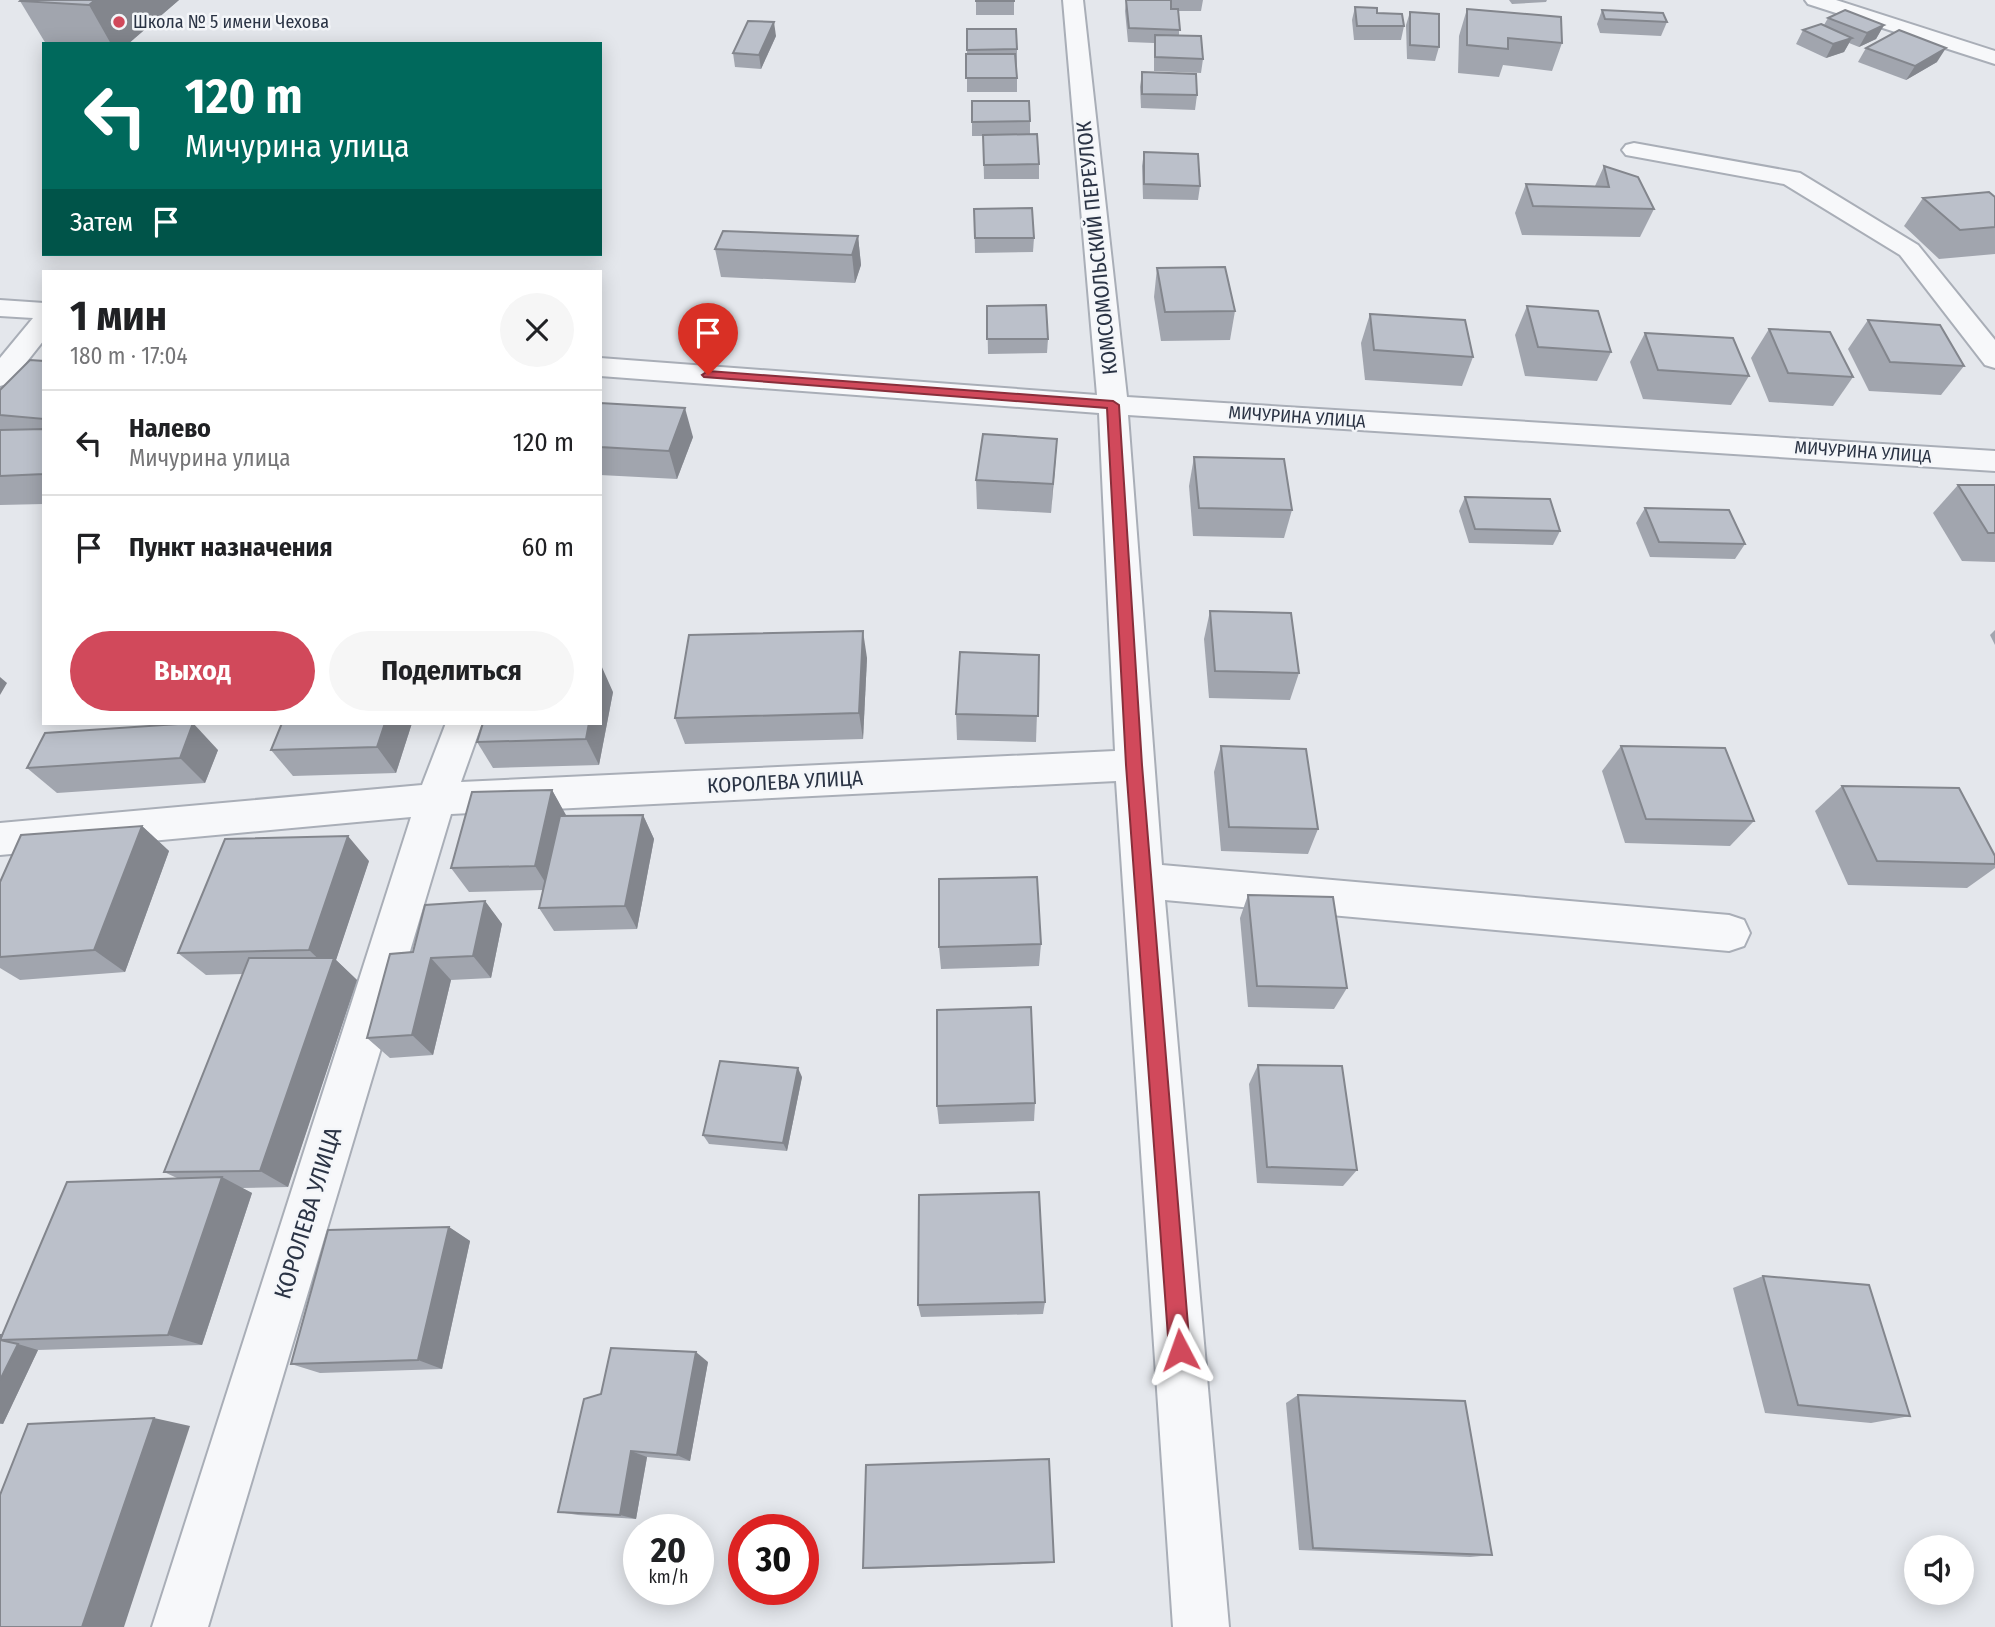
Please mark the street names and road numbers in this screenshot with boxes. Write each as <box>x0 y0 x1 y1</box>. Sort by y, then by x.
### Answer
street label: КОМСОМОЛЬСКИЙ ПЕРЕУЛОК <box>1071 119 1123 376</box>
street label: МИЧУРИНА УЛИЦА <box>1228 401 1367 433</box>
street label: МИЧУРИНА УЛИЦА <box>1794 436 1933 468</box>
street label: КОРОЛЕВА УЛИЦА <box>706 765 864 799</box>
street label: КОРОЛЕВА УЛИЦА <box>269 1123 348 1302</box>

